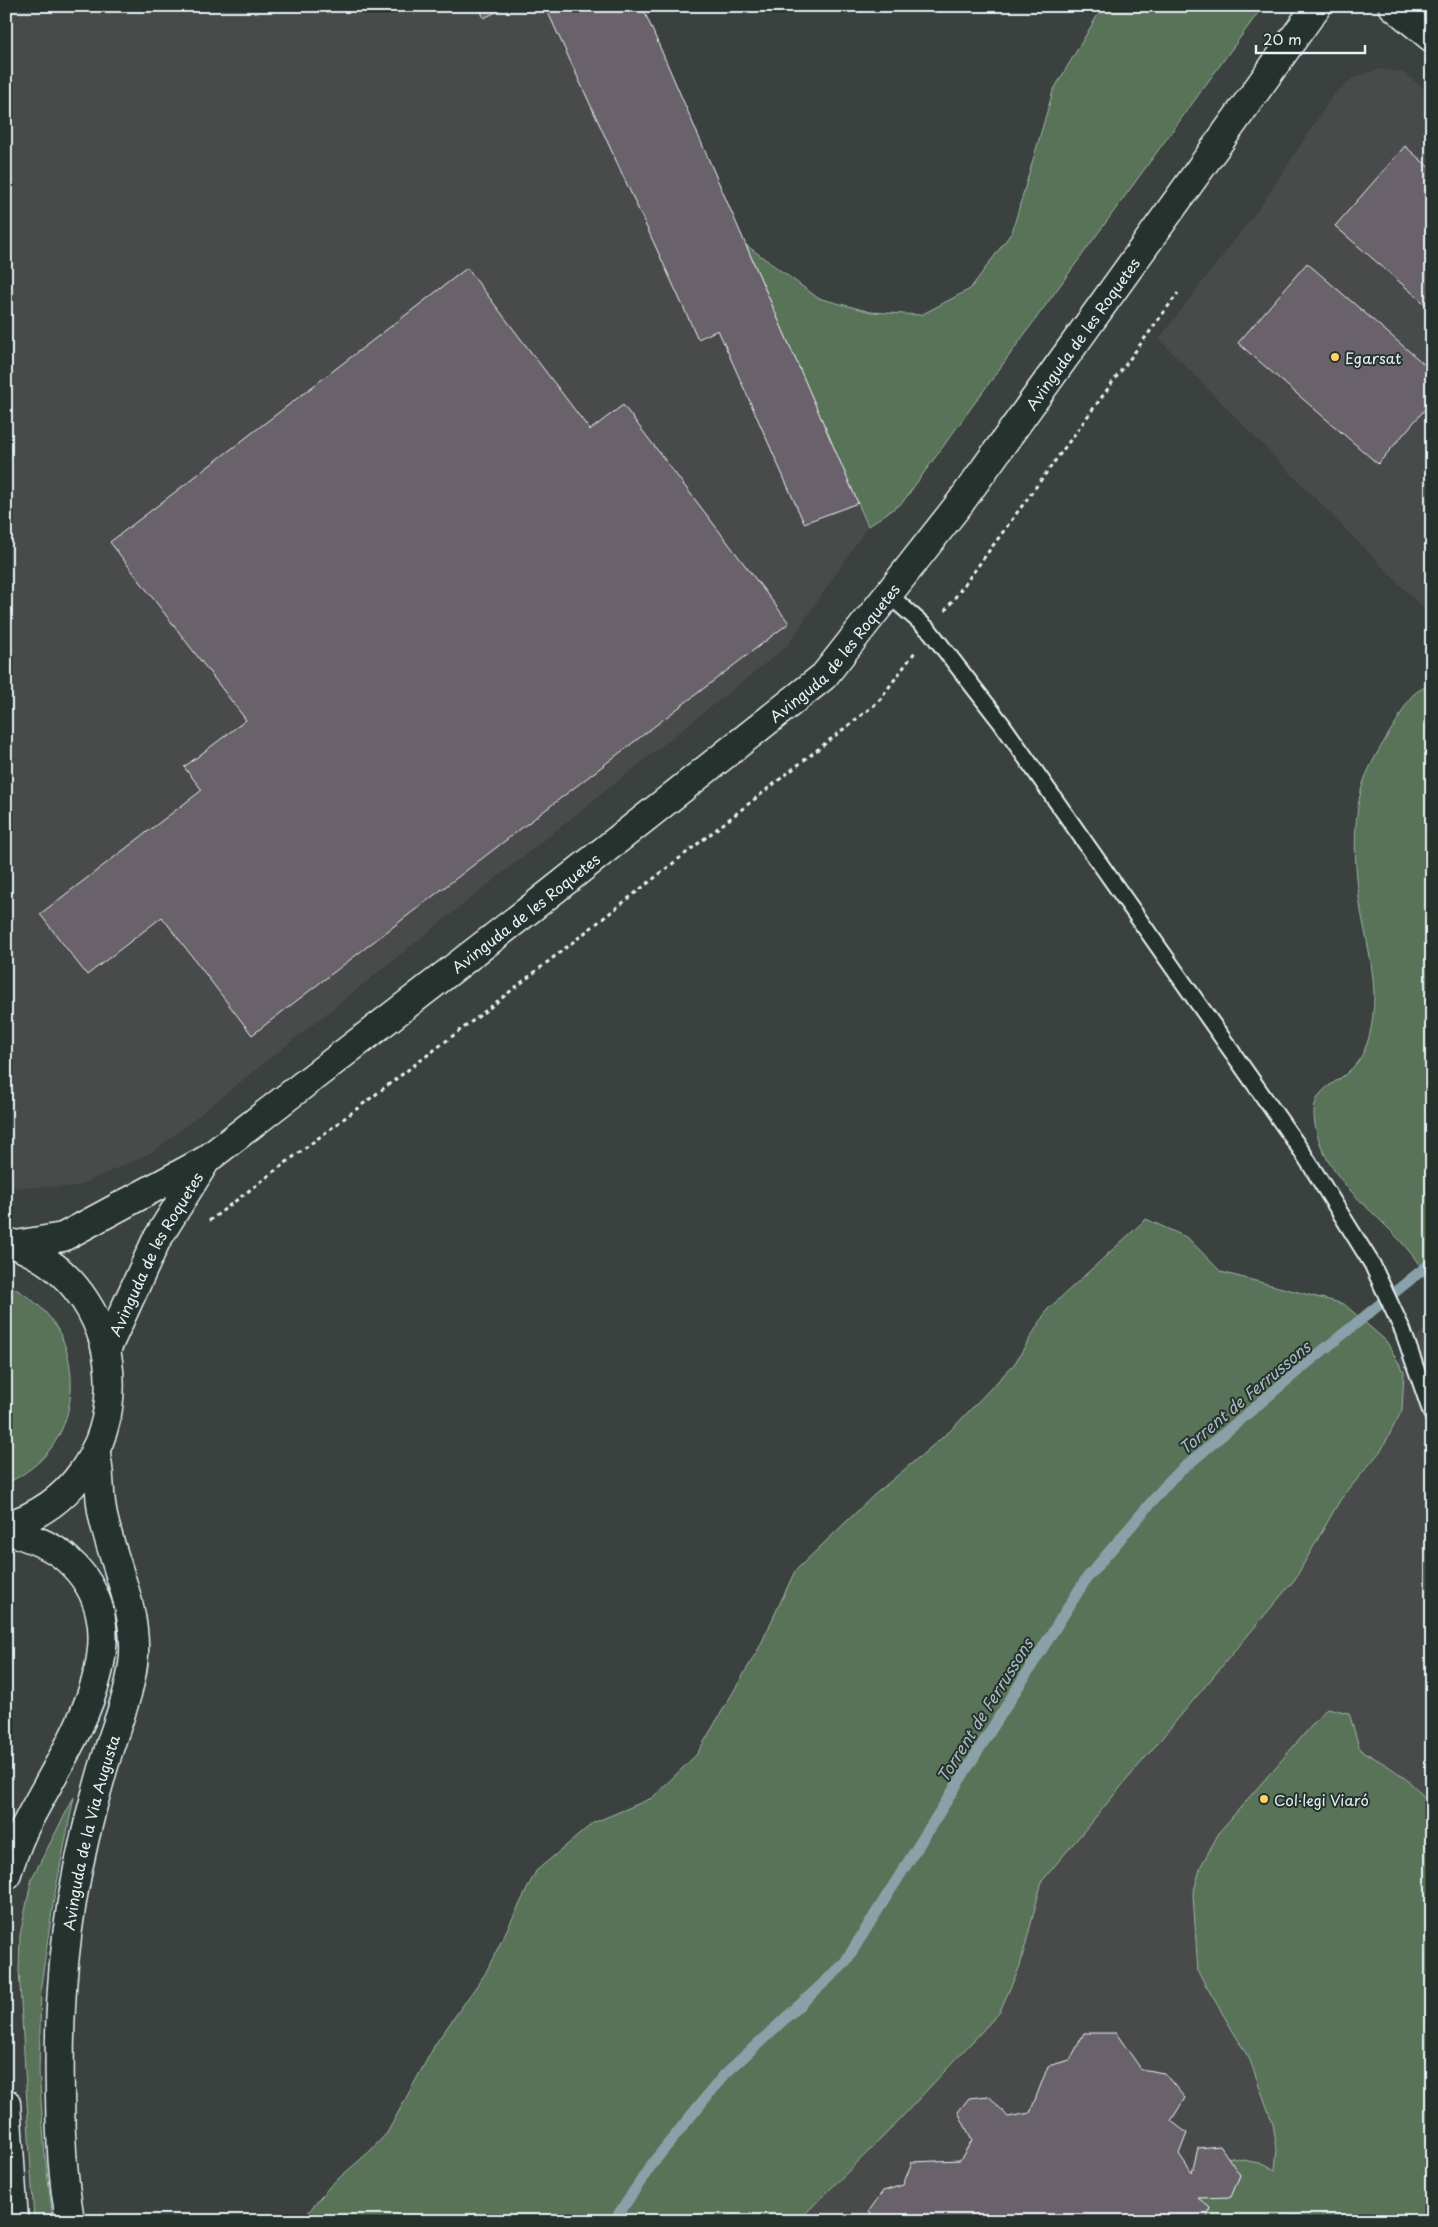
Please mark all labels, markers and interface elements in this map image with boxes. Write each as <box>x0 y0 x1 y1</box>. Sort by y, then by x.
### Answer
scale bar <box>1256 22 1364 54</box>
text: 20 m <box>1263 27 1302 50</box>
street label: Avinguda de les Roquetes <box>1019 252 1145 414</box>
place label: Egarsat <box>1345 346 1401 369</box>
marker: Egarsat <box>1329 351 1341 363</box>
street label: Avinguda de les Roquetes <box>764 578 904 727</box>
street label: Avinguda de les Roquetes <box>446 847 604 978</box>
street label: Avinguda de les Roquetes <box>103 1167 208 1340</box>
water label: Torrent de Ferrussons <box>1173 1334 1316 1459</box>
water label: Torrent de Ferrussons <box>930 1632 1039 1786</box>
street label: Avinguda de la Via Augusta <box>56 1731 125 1932</box>
place label: Col·legi Viaró <box>1274 1788 1369 1811</box>
marker: Col·legi Viaró <box>1258 1793 1270 1805</box>

